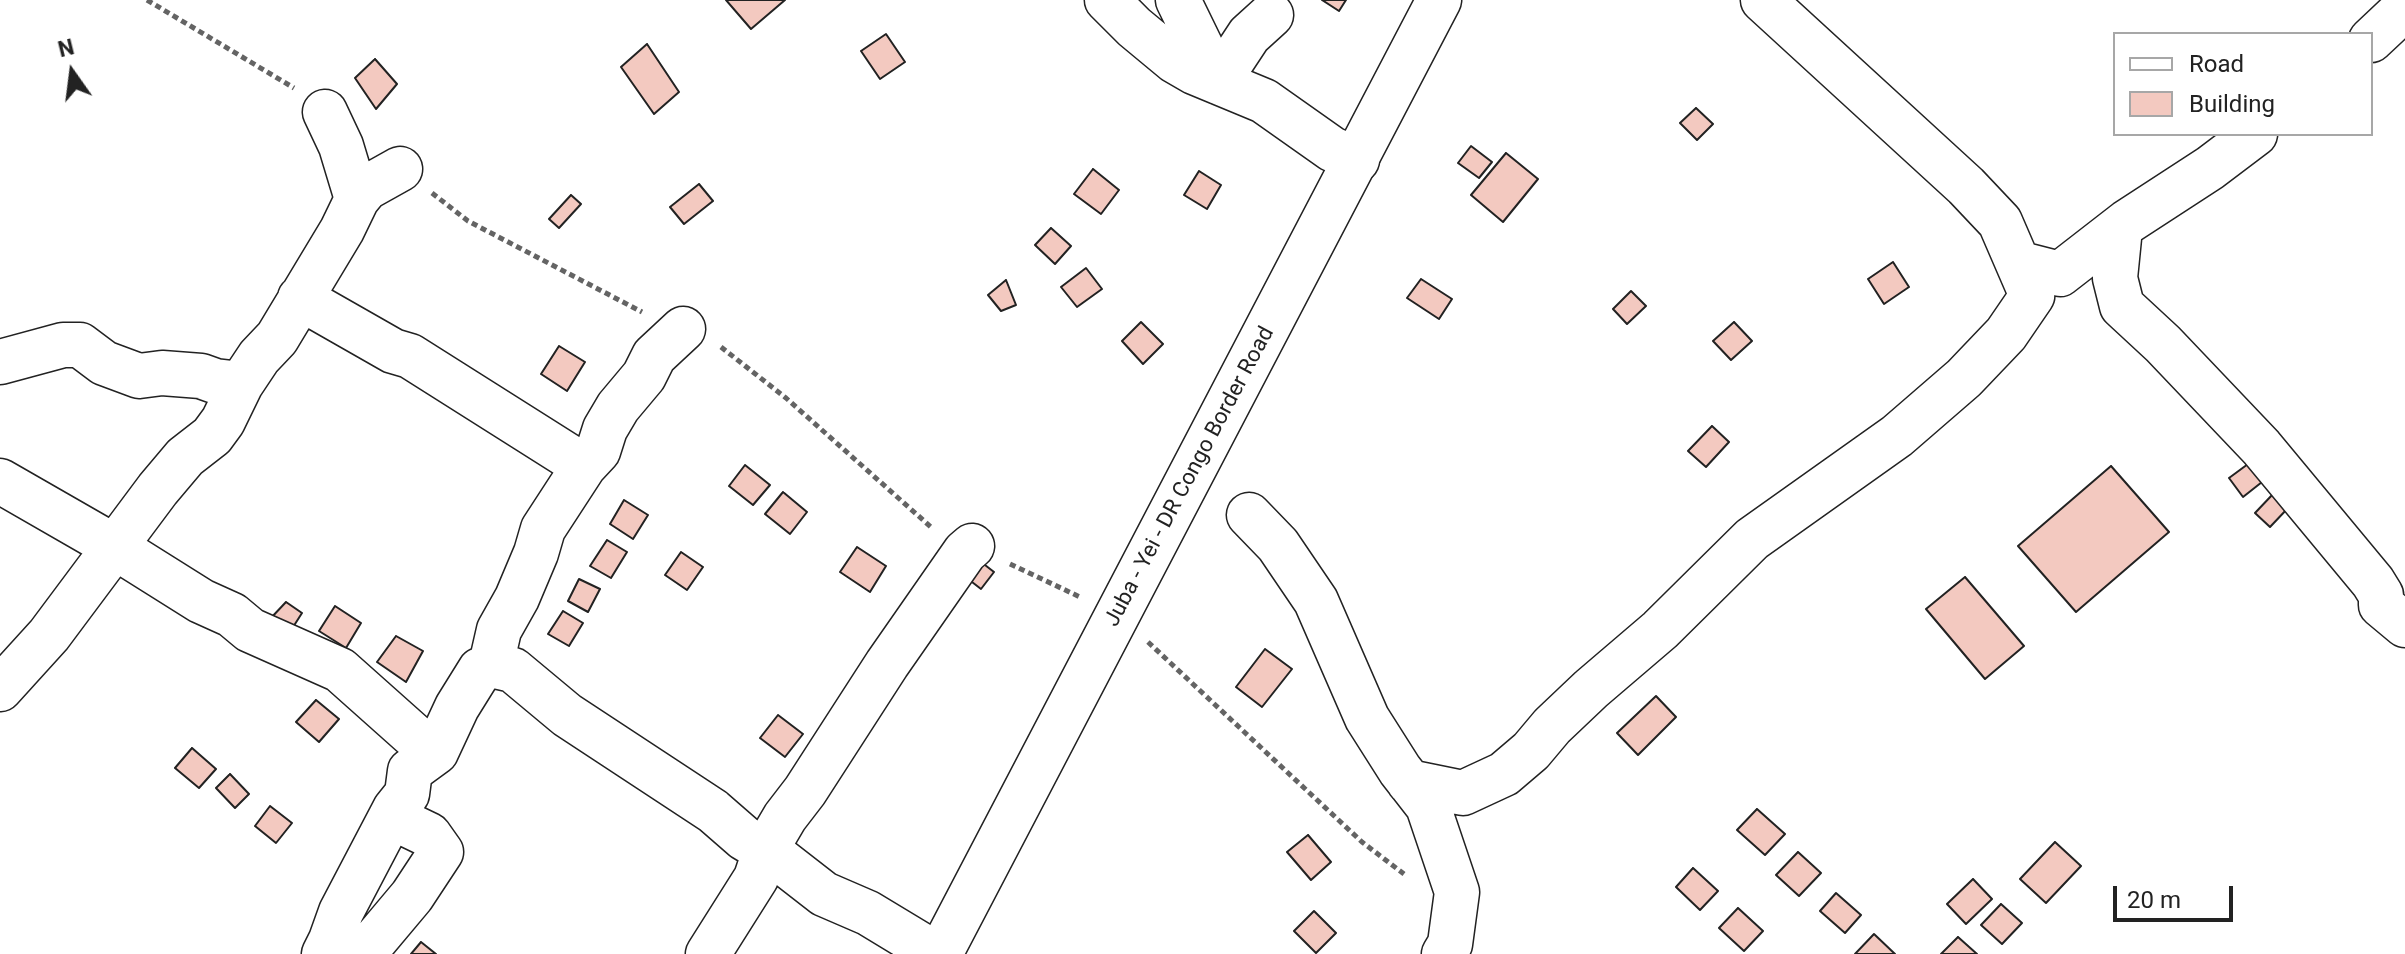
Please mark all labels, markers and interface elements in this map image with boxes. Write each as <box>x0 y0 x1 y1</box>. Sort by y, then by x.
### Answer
north arrow <box>32 32 112 112</box>
legend <box>2113 32 2373 136</box>
text: N <box>56 34 77 62</box>
text: Road <box>2189 50 2244 78</box>
text: Building <box>2189 90 2275 118</box>
street label: Juba - Yei - DR Congo Border Road <box>1099 323 1281 631</box>
scale bar <box>2117 870 2237 920</box>
text: 20 m <box>2127 886 2181 914</box>

